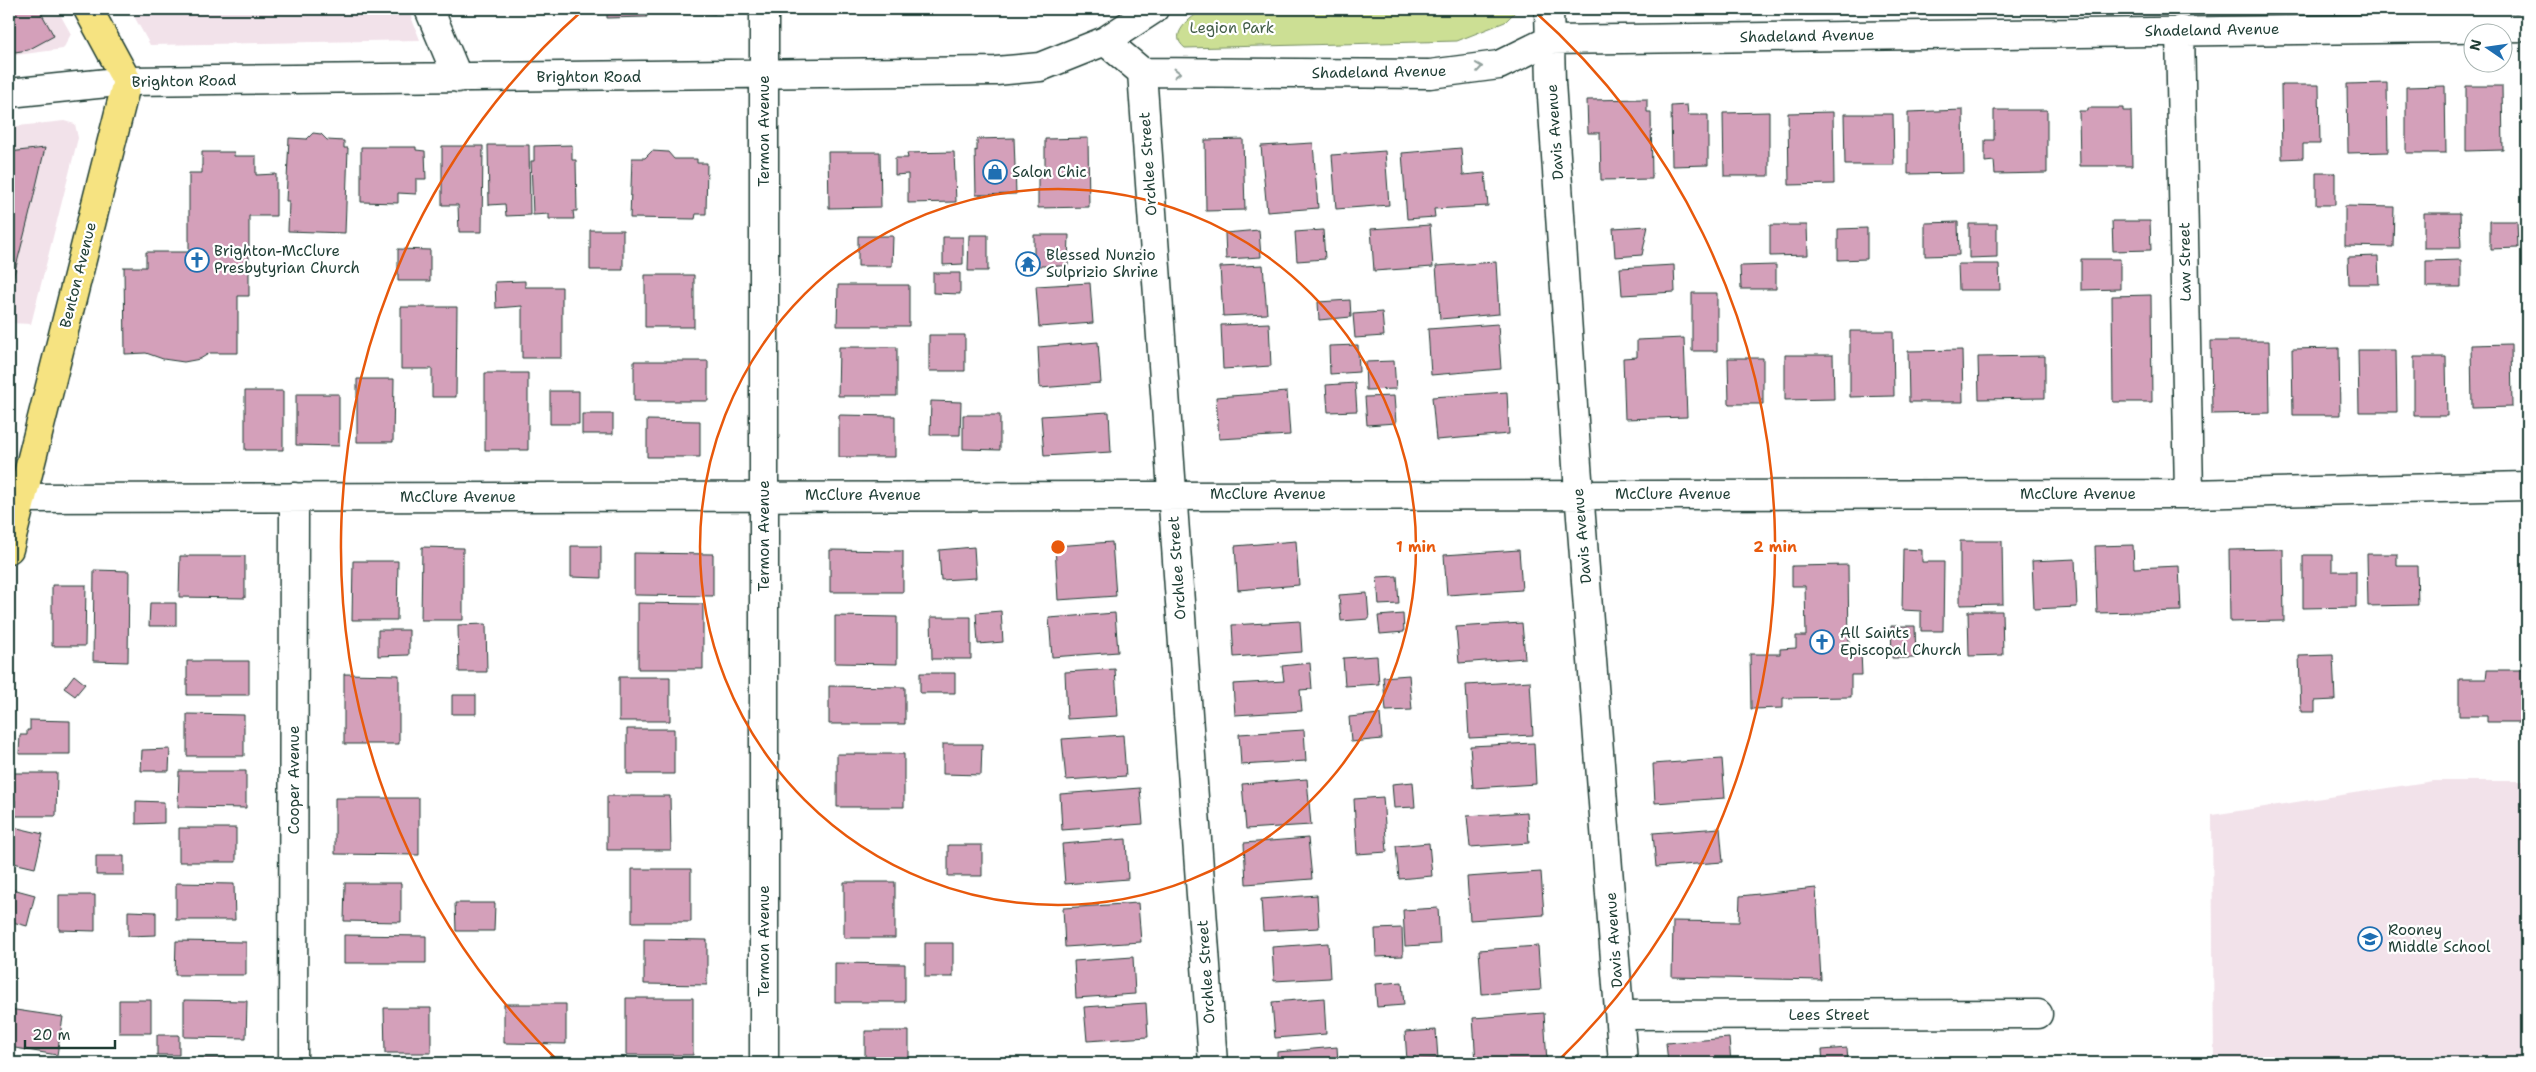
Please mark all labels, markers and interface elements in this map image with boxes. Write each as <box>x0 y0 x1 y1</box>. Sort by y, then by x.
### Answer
park label: Legion Park <box>1190 18 1274 38</box>
street label: Shadeland Avenue <box>2144 19 2280 41</box>
north arrow <box>2464 22 2514 72</box>
street label: Shadeland Avenue <box>1739 25 1875 47</box>
text: N <box>2465 38 2485 53</box>
street label: Shadeland Avenue <box>1311 61 1447 83</box>
one-way arrow <box>1475 63 1484 73</box>
street label: Brighton Road <box>537 67 642 87</box>
one-way arrow <box>1174 68 1182 78</box>
street label: Brighton Road <box>131 70 237 92</box>
street label: Termon Avenue <box>754 75 774 187</box>
street label: Davis Avenue <box>1542 84 1568 180</box>
street label: Orchlee Street <box>1134 111 1162 217</box>
shop icon: Salon Chic <box>982 159 1008 185</box>
place label: Salon Chic <box>1012 162 1087 182</box>
street label: Benton Avenue <box>55 220 101 330</box>
street label: Law Street <box>2174 222 2196 302</box>
place label: Brighton-McClure Presbytyrian Church <box>214 241 360 278</box>
place label: Blessed Nunzio Sulprizio Shrine <box>1046 245 1158 282</box>
church icon: Brighton-McClure Presbytyrian Church <box>184 247 210 273</box>
temple icon: Blessed Nunzio Sulprizio Shrine <box>1015 251 1041 277</box>
street label: Termon Avenue <box>754 480 774 592</box>
street label: McClure Avenue <box>1210 484 1326 504</box>
street label: McClure Avenue <box>1615 484 1731 504</box>
street label: McClure Avenue <box>2020 484 2136 504</box>
street label: McClure Avenue <box>805 485 921 505</box>
street label: McClure Avenue <box>400 487 516 507</box>
street label: Davis Avenue <box>1568 487 1596 585</box>
street label: Orchlee Street <box>1163 515 1191 621</box>
text: 1 min <box>1396 537 1436 557</box>
text: 2 min <box>1753 537 1797 557</box>
centre of rings <box>1049 538 1067 556</box>
place label: All Saints Episcopal Church <box>1840 623 1962 660</box>
church icon: All Saints Episcopal Church <box>1809 629 1835 655</box>
street label: Cooper Avenue <box>284 726 304 834</box>
street label: Termon Avenue <box>754 885 774 997</box>
street label: Davis Avenue <box>1601 892 1627 988</box>
street label: Orchlee Street <box>1192 919 1220 1025</box>
place label: Rooney Middle School <box>2388 920 2491 957</box>
school or university icon: Rooney Middle School <box>2357 926 2383 952</box>
street label: Lees Street <box>1788 1005 1870 1025</box>
scale bar <box>25 1017 115 1049</box>
text: 20 m <box>32 1025 71 1045</box>

